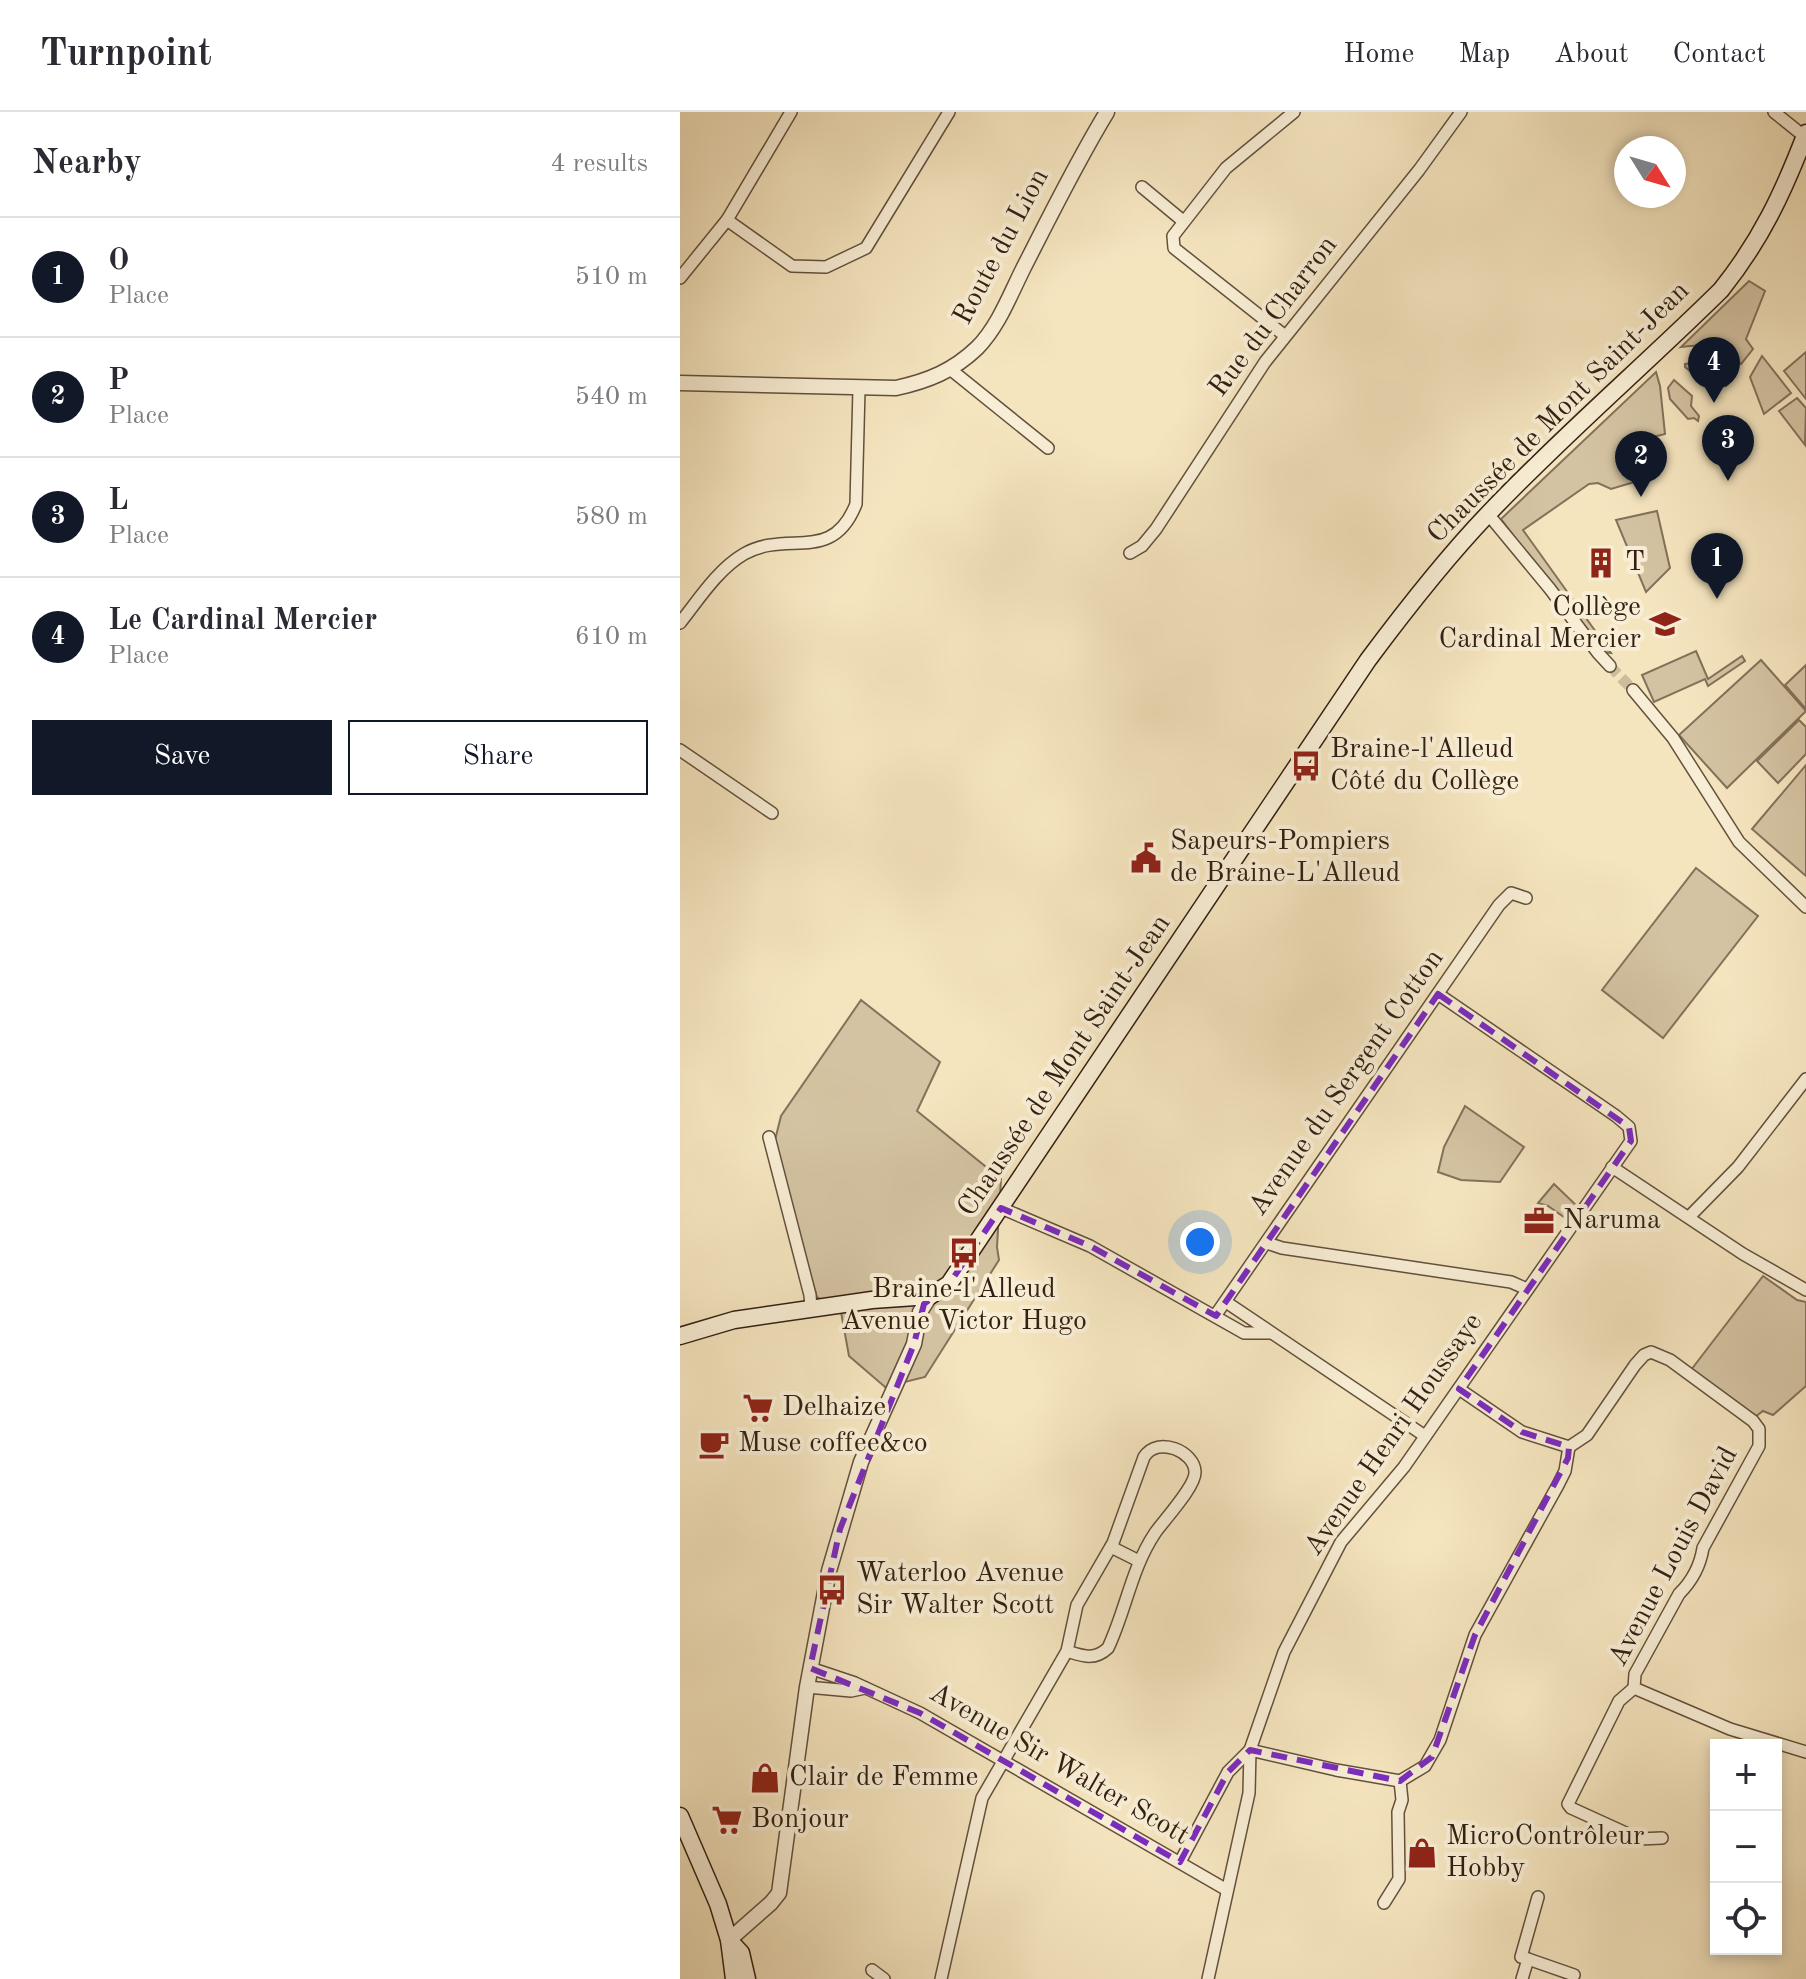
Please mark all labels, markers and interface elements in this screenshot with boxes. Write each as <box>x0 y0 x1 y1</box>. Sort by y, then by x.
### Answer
text: Turnpoint <box>40 36 212 74</box>
text: Home <box>1343 41 1414 69</box>
text: Map <box>1458 41 1510 69</box>
text: About <box>1554 41 1629 69</box>
text: Contact <box>1673 41 1766 69</box>
north arrow <box>1614 136 1686 208</box>
text: Nearby <box>32 147 142 181</box>
text: 4 results <box>550 151 648 177</box>
street label: Route du Lion <box>949 164 1055 330</box>
street label: Rue du Charron <box>1205 232 1343 402</box>
text: O <box>108 246 129 276</box>
text: 1 <box>50 264 66 290</box>
text: 510 m <box>575 264 648 290</box>
street label: Chaussée de Mont Saint-Jean <box>1423 277 1695 549</box>
text: Place <box>108 283 169 309</box>
pin: 4 <box>1688 337 1740 403</box>
text: P <box>108 366 129 396</box>
text: 2 <box>50 384 66 410</box>
text: 540 m <box>575 384 648 410</box>
text: Place <box>108 403 169 429</box>
pin: 3 <box>1702 415 1754 481</box>
pin: 2 <box>1615 431 1667 497</box>
text: L <box>108 486 128 516</box>
text: 3 <box>50 504 66 530</box>
text: 580 m <box>575 504 648 530</box>
text: Place <box>108 523 169 549</box>
pin: 1 <box>1691 533 1743 599</box>
building icon: T <box>1584 546 1618 580</box>
place label: T <box>1625 549 1645 577</box>
place label: Collège Cardinal Mercier <box>1438 594 1641 654</box>
text: Le Cardinal Mercier <box>108 606 377 636</box>
school or university icon: Collège Cardinal Mercier <box>1648 607 1682 641</box>
text: 4 <box>50 624 66 650</box>
text: 610 m <box>575 624 648 650</box>
text: Place <box>108 643 169 669</box>
button: Save <box>32 720 332 795</box>
button: Share <box>348 720 648 795</box>
place label: Braine-l'Alleud Côté du Collège <box>1330 736 1519 796</box>
bus stop icon: Braine-l'Alleud Côté du Collège <box>1289 749 1323 783</box>
place label: Sapeurs-Pompiers de Braine-L'Alleud <box>1170 828 1400 888</box>
public building icon: Sapeurs-Pompiers de Braine-L'Alleud <box>1129 841 1163 875</box>
street label: Chaussée de Mont Saint-Jean <box>954 910 1176 1222</box>
street label: Avenue du Sergent Cotton <box>1244 945 1450 1221</box>
office icon: Naruma <box>1522 1204 1556 1238</box>
place label: Naruma <box>1563 1207 1661 1235</box>
your location <box>1180 1222 1220 1262</box>
bus stop icon: Braine-l'Alleud Avenue Victor Hugo <box>947 1236 981 1270</box>
place label: Braine-l'Alleud Avenue Victor Hugo <box>841 1276 1087 1336</box>
street label: Avenue Henri Houssaye <box>1300 1309 1488 1561</box>
supermarket icon: Delhaize <box>741 1391 775 1425</box>
place label: Delhaize <box>782 1394 886 1422</box>
cafe icon: Muse coffee&co <box>697 1427 731 1461</box>
place label: Muse coffee&co <box>738 1430 928 1458</box>
street label: Avenue Louis David <box>1604 1443 1744 1671</box>
place label: Waterloo Avenue Sir Walter Scott <box>856 1560 1064 1620</box>
bus stop icon: Waterloo Avenue Sir Walter Scott <box>815 1573 849 1607</box>
street label: Avenue Sir Walter Scott <box>924 1679 1194 1851</box>
map controls <box>1710 1739 1782 1955</box>
button: + <box>1710 1739 1782 1811</box>
shop icon: Clair de Femme <box>748 1761 782 1795</box>
place label: Clair de Femme <box>789 1764 979 1792</box>
supermarket icon: Bonjour <box>710 1803 744 1837</box>
place label: Bonjour <box>751 1806 849 1834</box>
button: − <box>1710 1811 1782 1883</box>
place label: MicroContrôleur Hobby <box>1446 1823 1644 1883</box>
shop icon: MicroContrôleur Hobby <box>1405 1836 1439 1870</box>
button: locate <box>1710 1883 1782 1955</box>

